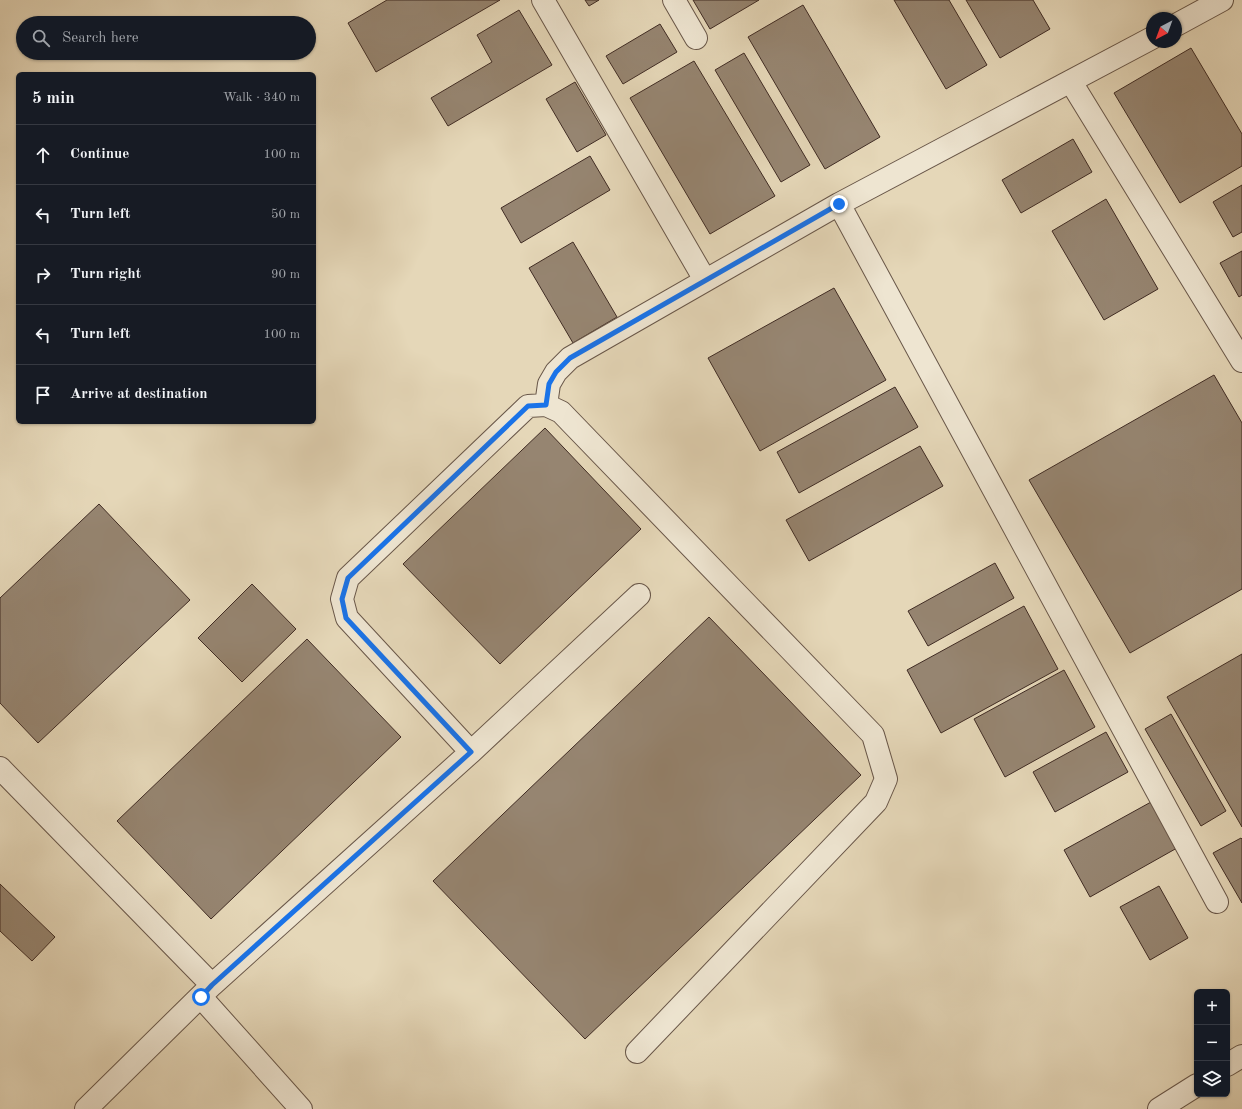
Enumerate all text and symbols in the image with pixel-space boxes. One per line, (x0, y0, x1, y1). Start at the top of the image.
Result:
north arrow (1146, 12, 1182, 48)
search box (16, 16, 316, 60)
icon: search (30, 27, 52, 49)
text: Search here (62, 31, 139, 46)
text: 5 min (32, 90, 75, 107)
text: Walk · 340 m (223, 91, 300, 104)
icon: ahead (32, 144, 54, 166)
text: Continue (70, 147, 129, 162)
text: 100 m (263, 148, 300, 161)
route end (830, 195, 848, 213)
icon: left (32, 204, 54, 226)
text: Turn left (70, 207, 130, 222)
text: 50 m (271, 208, 300, 221)
icon: right (32, 264, 54, 286)
text: Turn right (70, 267, 141, 282)
text: 90 m (271, 268, 300, 281)
icon: left (32, 324, 54, 346)
text: Turn left (70, 327, 130, 342)
text: 100 m (263, 328, 300, 341)
icon: arrive (32, 384, 54, 406)
text: Arrive at destination (70, 387, 208, 402)
route start (192, 988, 210, 1006)
map controls (1194, 989, 1230, 1097)
button: + (1194, 989, 1230, 1025)
button: − (1194, 1025, 1230, 1061)
button: layers (1194, 1061, 1230, 1097)

